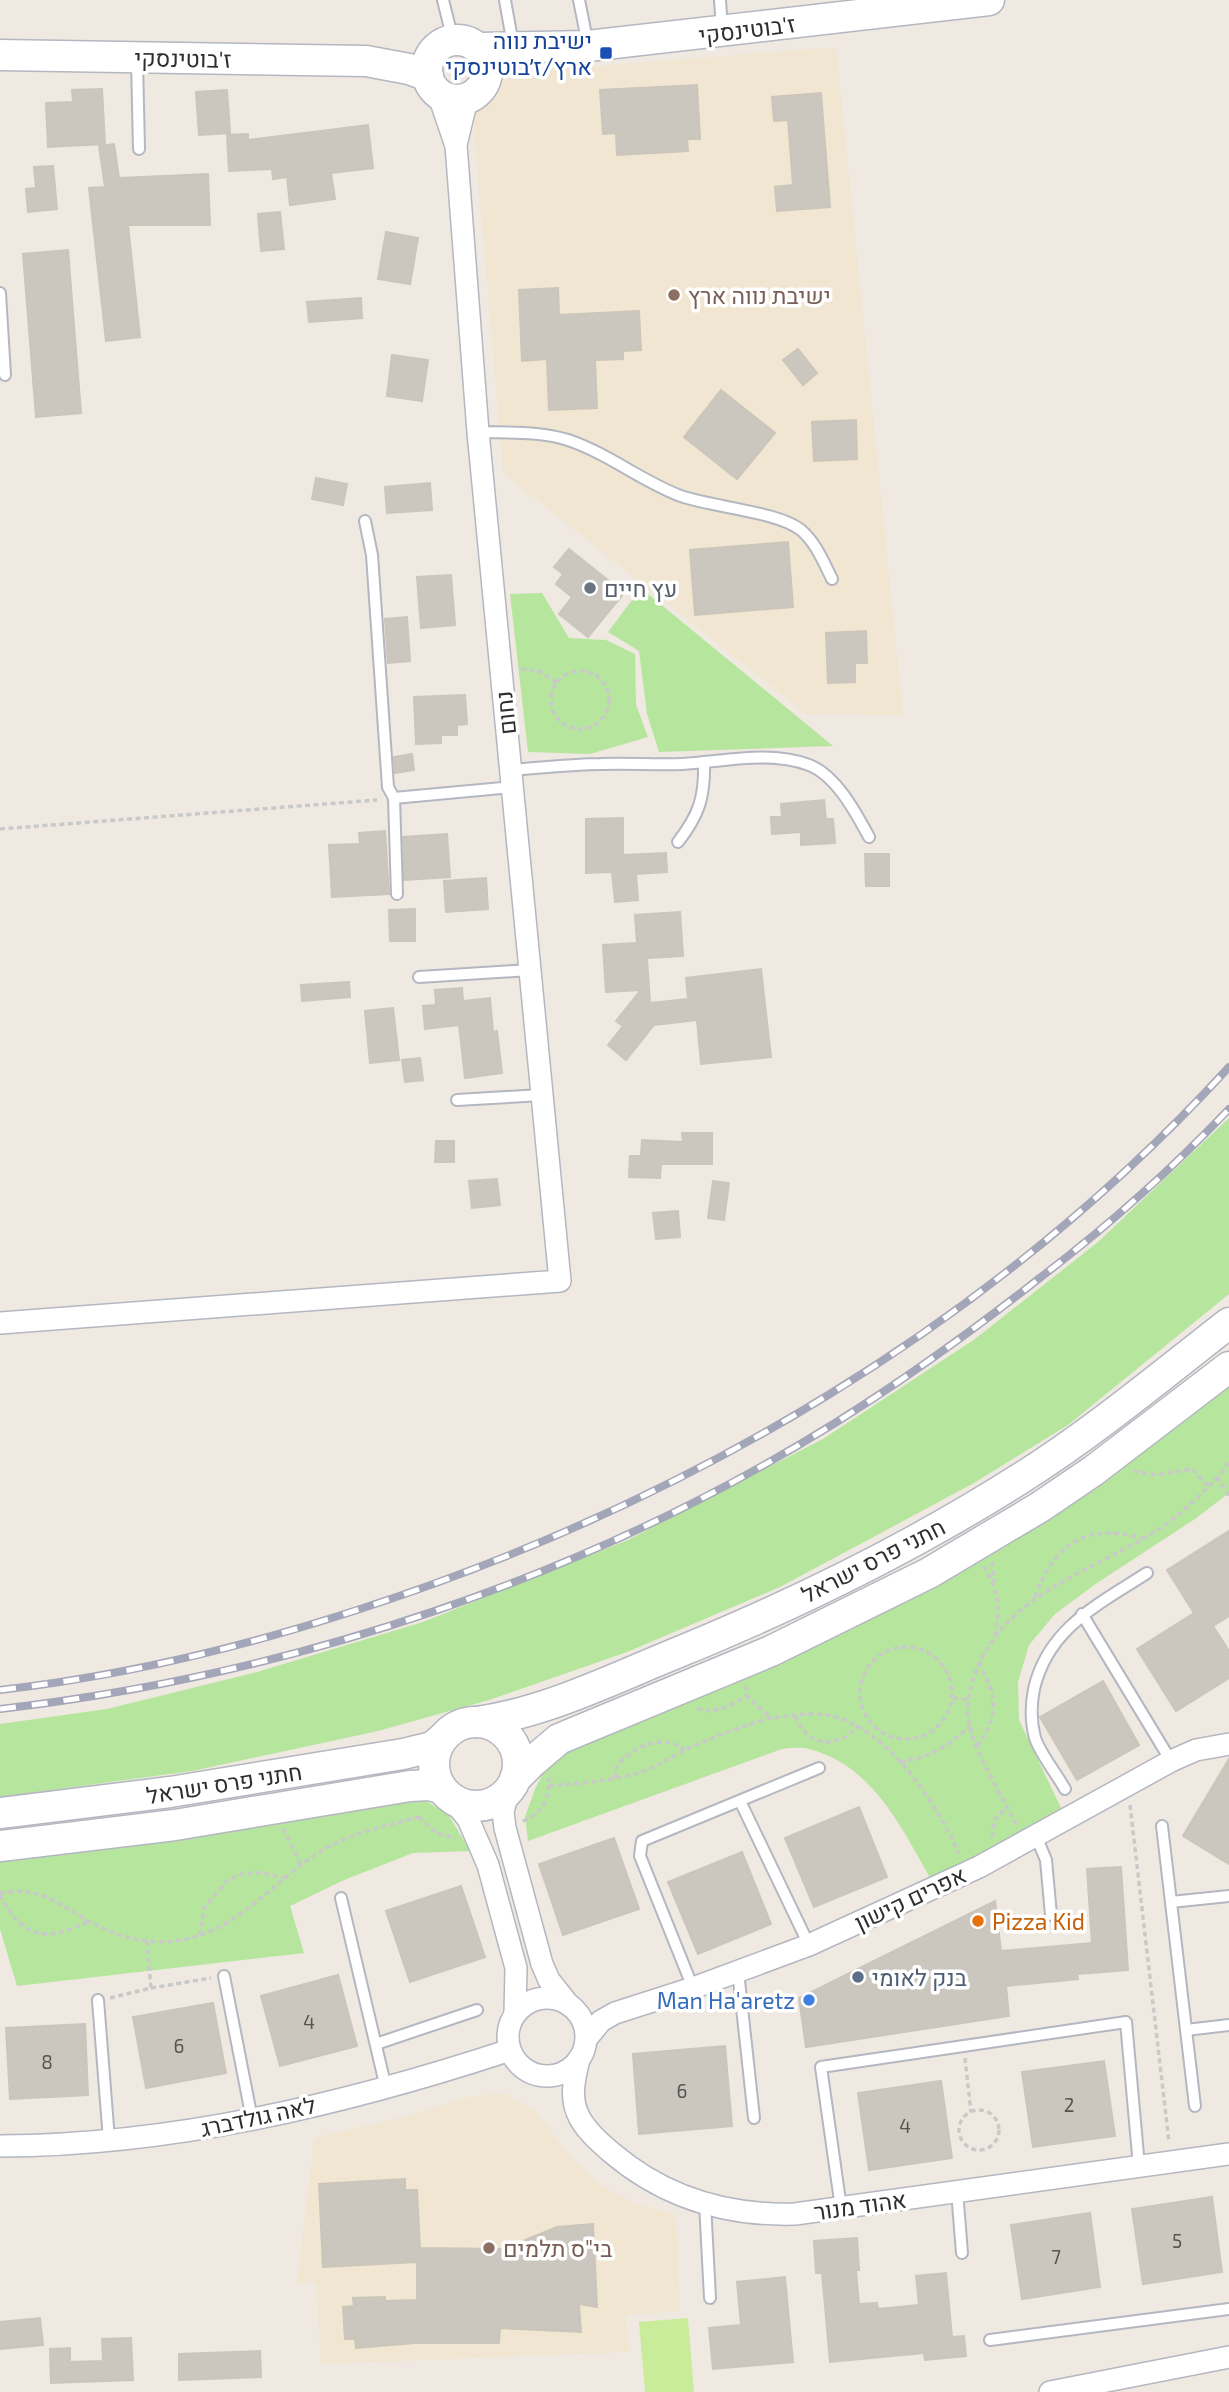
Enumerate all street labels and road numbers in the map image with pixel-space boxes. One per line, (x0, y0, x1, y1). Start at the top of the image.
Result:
street label: ז'בוטינסקי (697, 9, 797, 49)
street label: ז'בוטינסקי (134, 43, 232, 73)
street label: נחום (489, 690, 521, 736)
street label: חתני פרס ישראל (797, 1512, 949, 1608)
street label: חתני פרס ישראל (144, 1757, 304, 1809)
street label: אפרים קישון (850, 1860, 970, 1936)
street label: לאה גולדברג (198, 2090, 318, 2142)
street label: אהוד מנור (812, 2185, 908, 2225)

